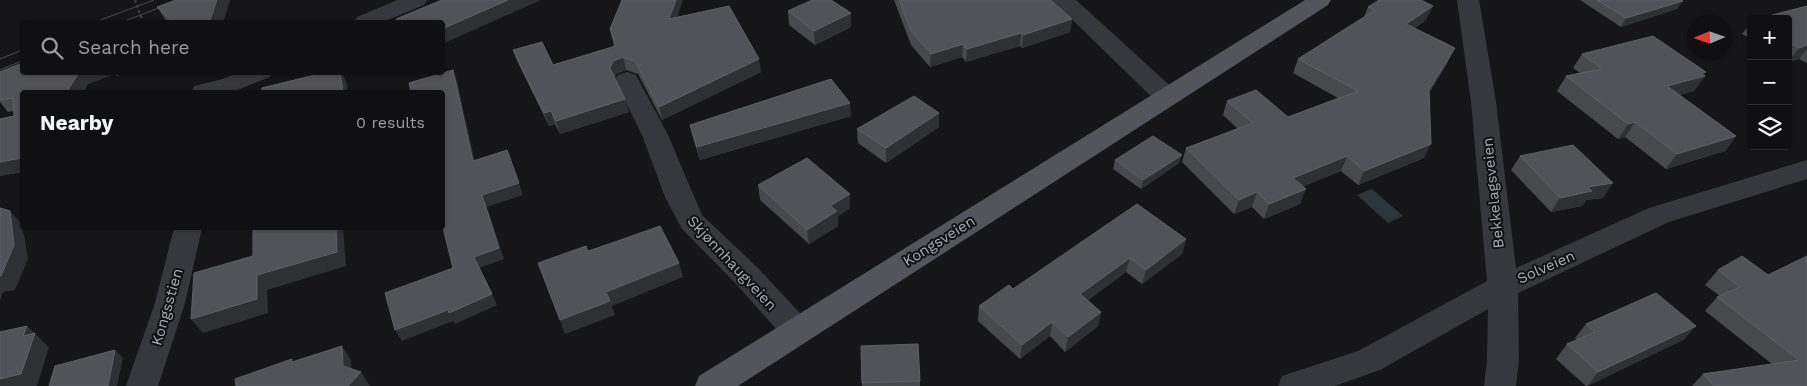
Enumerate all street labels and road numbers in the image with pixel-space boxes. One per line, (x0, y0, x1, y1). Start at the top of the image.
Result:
street label: Bekkelagsveien (1478, 137, 1508, 249)
street label: Skjønnhaugveien (683, 212, 781, 314)
street label: Kongsveien (900, 212, 978, 270)
street label: Solveien (1514, 246, 1578, 288)
street label: Kongsstien (147, 266, 187, 348)

